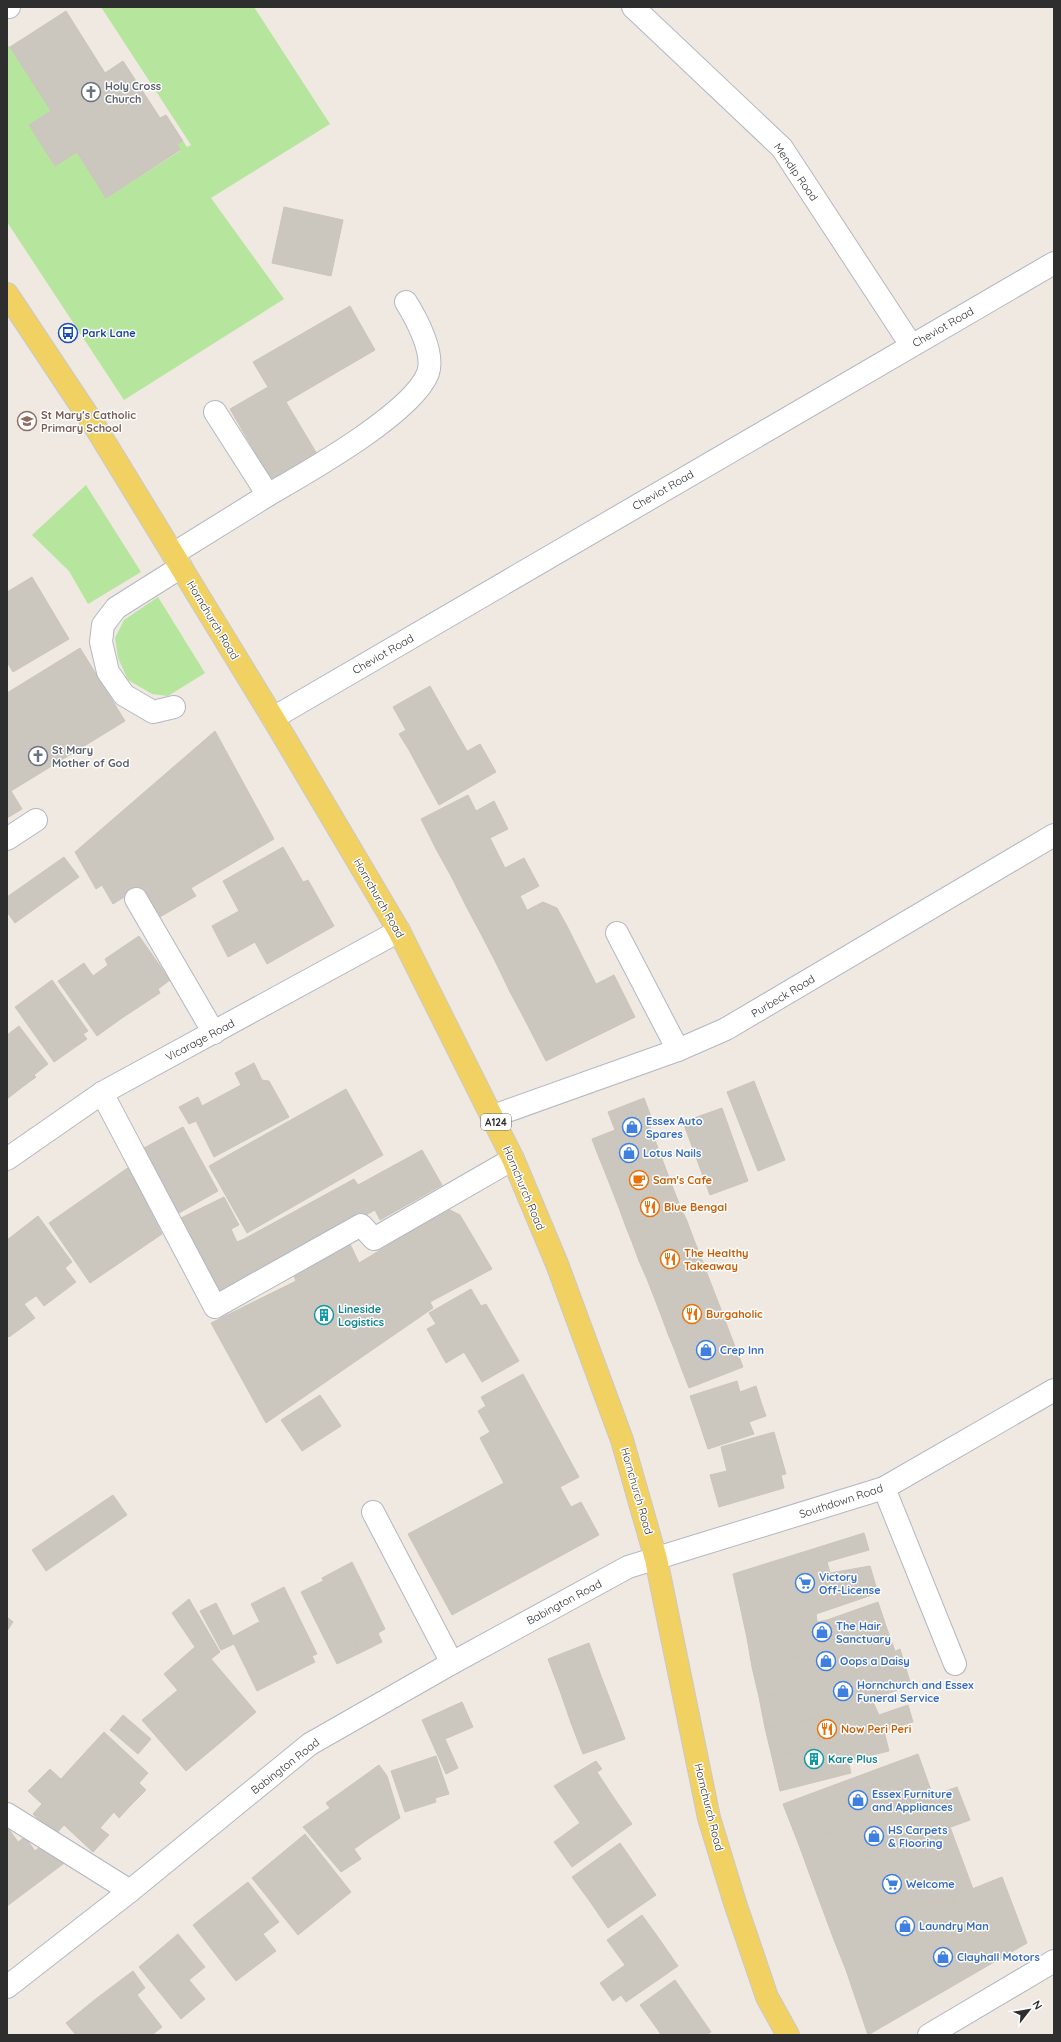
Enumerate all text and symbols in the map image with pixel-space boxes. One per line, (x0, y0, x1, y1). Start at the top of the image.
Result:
place label: Holy Cross Church (105, 79, 161, 106)
church icon: Holy Cross Church (80, 81, 102, 103)
street label: Mendip Road (771, 140, 821, 204)
street label: Cheviot Road (910, 304, 976, 350)
bus stop icon: Park Lane (57, 322, 79, 344)
place label: Park Lane (82, 326, 136, 340)
place label: St Mary's Catholic Primary School (41, 408, 136, 435)
school or university icon: St Mary's Catholic Primary School (16, 410, 38, 432)
street label: Cheviot Road (630, 467, 696, 513)
street label: Hornchurch Road (184, 578, 242, 662)
street label: Cheviot Road (350, 631, 416, 677)
place label: St Mary Mother of God (52, 743, 129, 770)
church icon: St Mary Mother of God (27, 745, 49, 767)
street label: Hornchurch Road (351, 856, 407, 940)
street label: Purbeck Road (749, 972, 817, 1020)
street label: Vicarage Road (163, 1016, 237, 1064)
road number: A124 (481, 1114, 511, 1130)
place label: Essex Auto Spares (646, 1114, 703, 1141)
shop icon: Essex Auto Spares (621, 1116, 643, 1138)
shop icon: Lotus Nails (618, 1142, 640, 1164)
street label: Hornchurch Road (500, 1144, 548, 1232)
place label: Lotus Nails (643, 1146, 701, 1160)
cafe icon: Sam's Cafe (628, 1169, 650, 1191)
place label: Sam's Cafe (653, 1173, 713, 1187)
restaurant icon: Blue Bengal (639, 1196, 661, 1218)
place label: Blue Bengal (664, 1200, 727, 1214)
place label: The Healthy Takeaway (684, 1246, 749, 1273)
restaurant icon: The Healthy Takeaway (659, 1248, 681, 1270)
place label: Lineside Logistics (338, 1302, 384, 1329)
restaurant icon: Burgaholic (681, 1303, 703, 1325)
building icon: Lineside Logistics (313, 1304, 335, 1326)
place label: Burgaholic (706, 1307, 763, 1321)
shop icon: Crep Inn (695, 1339, 717, 1361)
place label: Crep Inn (720, 1343, 764, 1357)
street label: Hornchurch Road (618, 1446, 656, 1536)
street label: Southdown Road (797, 1481, 885, 1521)
place label: Victory Off-License (819, 1570, 881, 1597)
supermarket icon: Victory Off-License (794, 1572, 816, 1594)
street label: Babington Road (524, 1576, 604, 1628)
place label: The Hair Sanctuary (836, 1619, 891, 1646)
shop icon: The Hair Sanctuary (811, 1621, 833, 1643)
shop icon: Oops a Daisy (815, 1650, 837, 1672)
place label: Oops a Daisy (840, 1654, 910, 1668)
place label: Hornchurch and Essex Funeral Service (857, 1678, 974, 1705)
shop icon: Hornchurch and Essex Funeral Service (832, 1680, 854, 1702)
restaurant icon: Now Peri Peri (816, 1718, 838, 1740)
place label: Now Peri Peri (841, 1722, 911, 1736)
street label: Babington Road (248, 1735, 322, 1797)
building icon: Kare Plus (803, 1748, 825, 1770)
place label: Kare Plus (828, 1752, 878, 1766)
street label: Hornchurch Road (691, 1762, 727, 1852)
place label: Essex Furniture and Appliances (872, 1787, 953, 1814)
shop icon: Essex Furniture and Appliances (847, 1789, 869, 1811)
place label: HS Carpets & Flooring (888, 1823, 948, 1850)
shop icon: HS Carpets & Flooring (863, 1825, 885, 1847)
supermarket icon: Welcome (881, 1873, 903, 1895)
place label: Welcome (906, 1877, 955, 1891)
shop icon: Laundry Man (894, 1915, 916, 1937)
place label: Laundry Man (919, 1919, 989, 1933)
shop icon: Clayhall Motors (932, 1946, 954, 1968)
place label: Clayhall Motors (957, 1950, 1040, 1964)
north arrow (1009, 1990, 1049, 2030)
text: N (1029, 1998, 1046, 2012)

